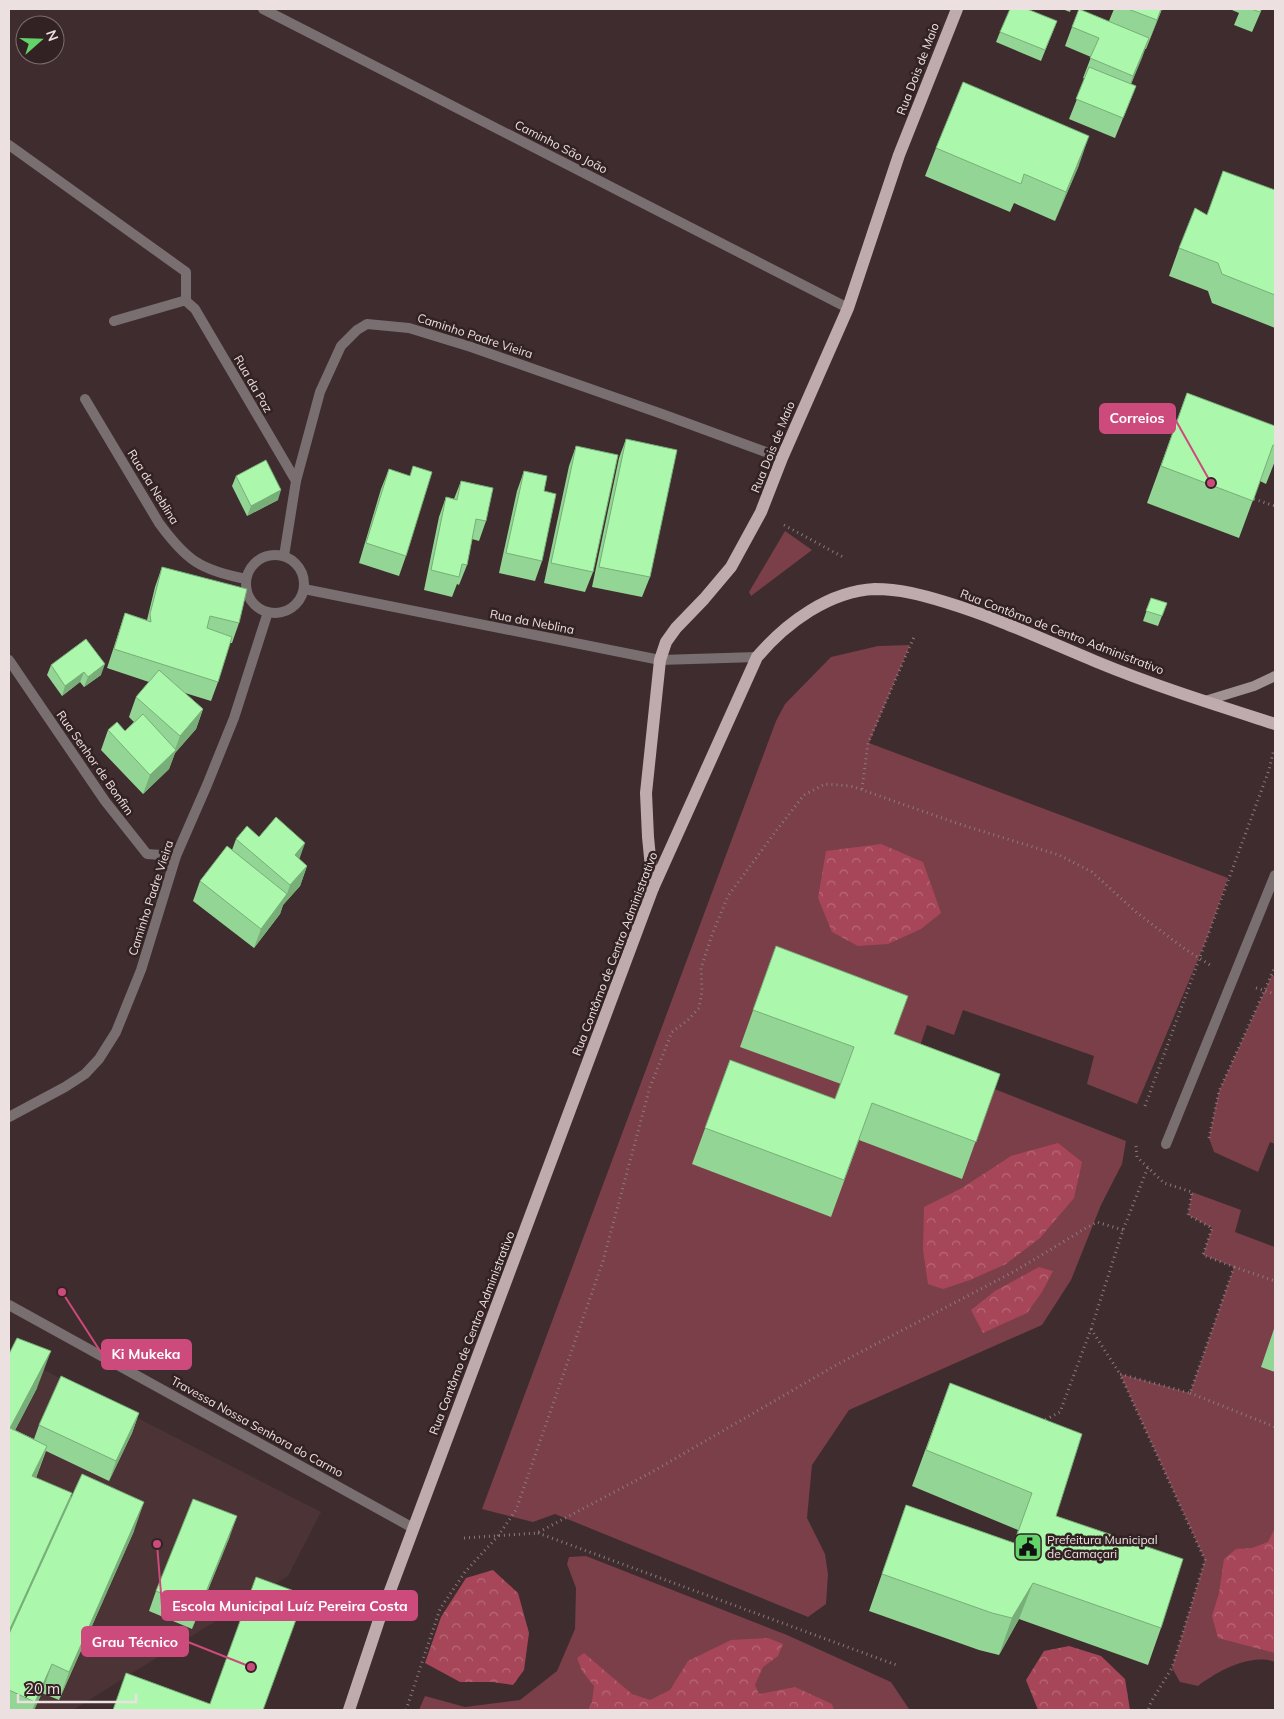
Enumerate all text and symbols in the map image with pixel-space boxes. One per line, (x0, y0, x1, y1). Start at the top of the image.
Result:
north arrow (15, 15, 65, 65)
street label: Rua Dois de Maio (893, 21, 942, 117)
text: N (42, 28, 62, 44)
street label: Caminho São João (512, 117, 610, 176)
street label: Caminho Padre Vieira (415, 310, 535, 361)
street label: Rua da Paz (231, 352, 276, 415)
street label: Rua Dois de Maio (747, 399, 798, 495)
callout: Correios (1100, 404, 1175, 433)
text: Correios (1110, 409, 1164, 427)
street label: Rua da Neblina (124, 446, 183, 527)
street label: Rua Contôrno de Centro Administrativo (958, 586, 1166, 678)
street label: Rua da Neblina (489, 606, 576, 637)
street label: Rua Senhor de Bonfim (54, 708, 137, 818)
street label: Caminho Padre Vieira (125, 838, 176, 958)
street label: Rua Contôrno de Centro Administrativo (569, 850, 661, 1058)
street label: Rua Contôrno de Centro Administrativo (426, 1229, 518, 1437)
callout: Ki Mukeka (102, 1340, 191, 1369)
text: Ki Mukeka (112, 1345, 180, 1363)
street label: Travessa Nossa Senhora do Carmo (169, 1373, 346, 1480)
public building icon: Prefeitura Municipal de Camaçari (1013, 1532, 1043, 1562)
place label: Prefeitura Municipal de Camaçari (1047, 1532, 1158, 1561)
callout: Escola Municipal Luíz Pereira Costa (162, 1591, 417, 1620)
text: Escola Municipal Luíz Pereira Costa (172, 1597, 408, 1615)
callout: Grau Técnico (82, 1627, 188, 1656)
text: Grau Técnico (92, 1633, 178, 1651)
scale bar (18, 1672, 135, 1704)
text: 20 m (25, 1679, 60, 1698)

